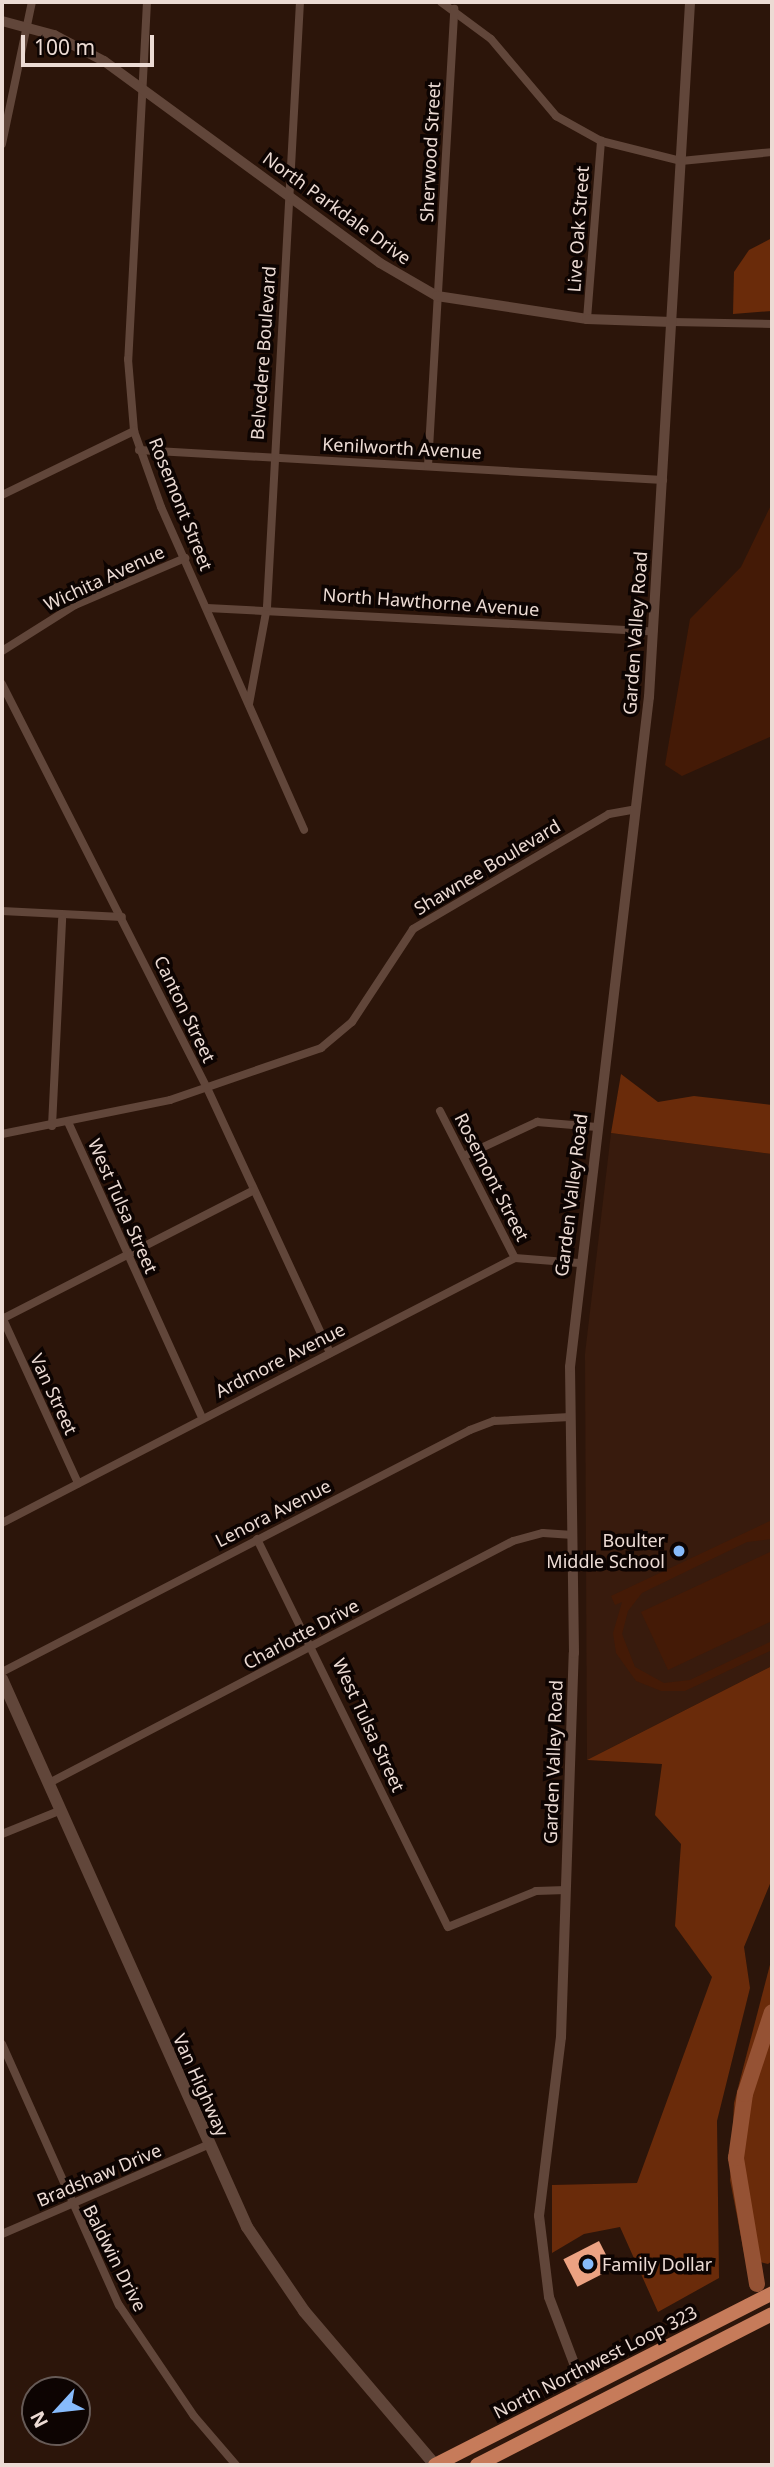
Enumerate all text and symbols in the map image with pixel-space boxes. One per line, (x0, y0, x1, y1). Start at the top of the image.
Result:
scale bar (24, 21, 158, 65)
text: 100 m (34, 33, 95, 61)
street label: Sherwood Street (416, 81, 444, 223)
street label: North Parkdale Drive (259, 147, 415, 269)
street label: Live Oak Street (563, 165, 593, 293)
street label: Belvedere Boulevard (246, 265, 280, 441)
street label: Kenilworth Avenue (322, 433, 482, 463)
street label: Rosemont Street (145, 435, 217, 573)
street label: Wichita Avenue (40, 541, 168, 615)
street label: Garden Valley Road (619, 550, 651, 716)
street label: North Hawthorne Avenue (322, 584, 540, 620)
street label: Shawnee Boulevard (410, 815, 564, 919)
street label: Canton Street (150, 952, 220, 1066)
street label: Rosemont Street (450, 1109, 534, 1245)
street label: Garden Valley Road (550, 1112, 592, 1278)
street label: West Tulsa Street (84, 1135, 162, 1277)
street label: Ardmore Avenue (212, 1318, 348, 1402)
street label: Van Street (26, 1350, 82, 1438)
street label: Lenora Avenue (212, 1475, 334, 1551)
place label: Boulter Middle School (546, 1530, 665, 1572)
marker: Boulter Middle School (671, 1543, 687, 1559)
street label: Charlotte Drive (239, 1594, 363, 1674)
street label: West Tulsa Street (329, 1655, 409, 1795)
street label: Garden Valley Road (539, 1680, 567, 1844)
street label: Van Highway (169, 2030, 233, 2140)
street label: Bradshaw Drive (34, 2139, 164, 2211)
street label: Baldwin Drive (79, 2201, 151, 2315)
place label: Family Dollar (602, 2253, 712, 2275)
marker: Family Dollar (580, 2256, 596, 2272)
street label: North Northwest Loop 323 (489, 2301, 701, 2423)
north arrow (21, 2376, 91, 2446)
text: N (24, 2407, 54, 2432)

